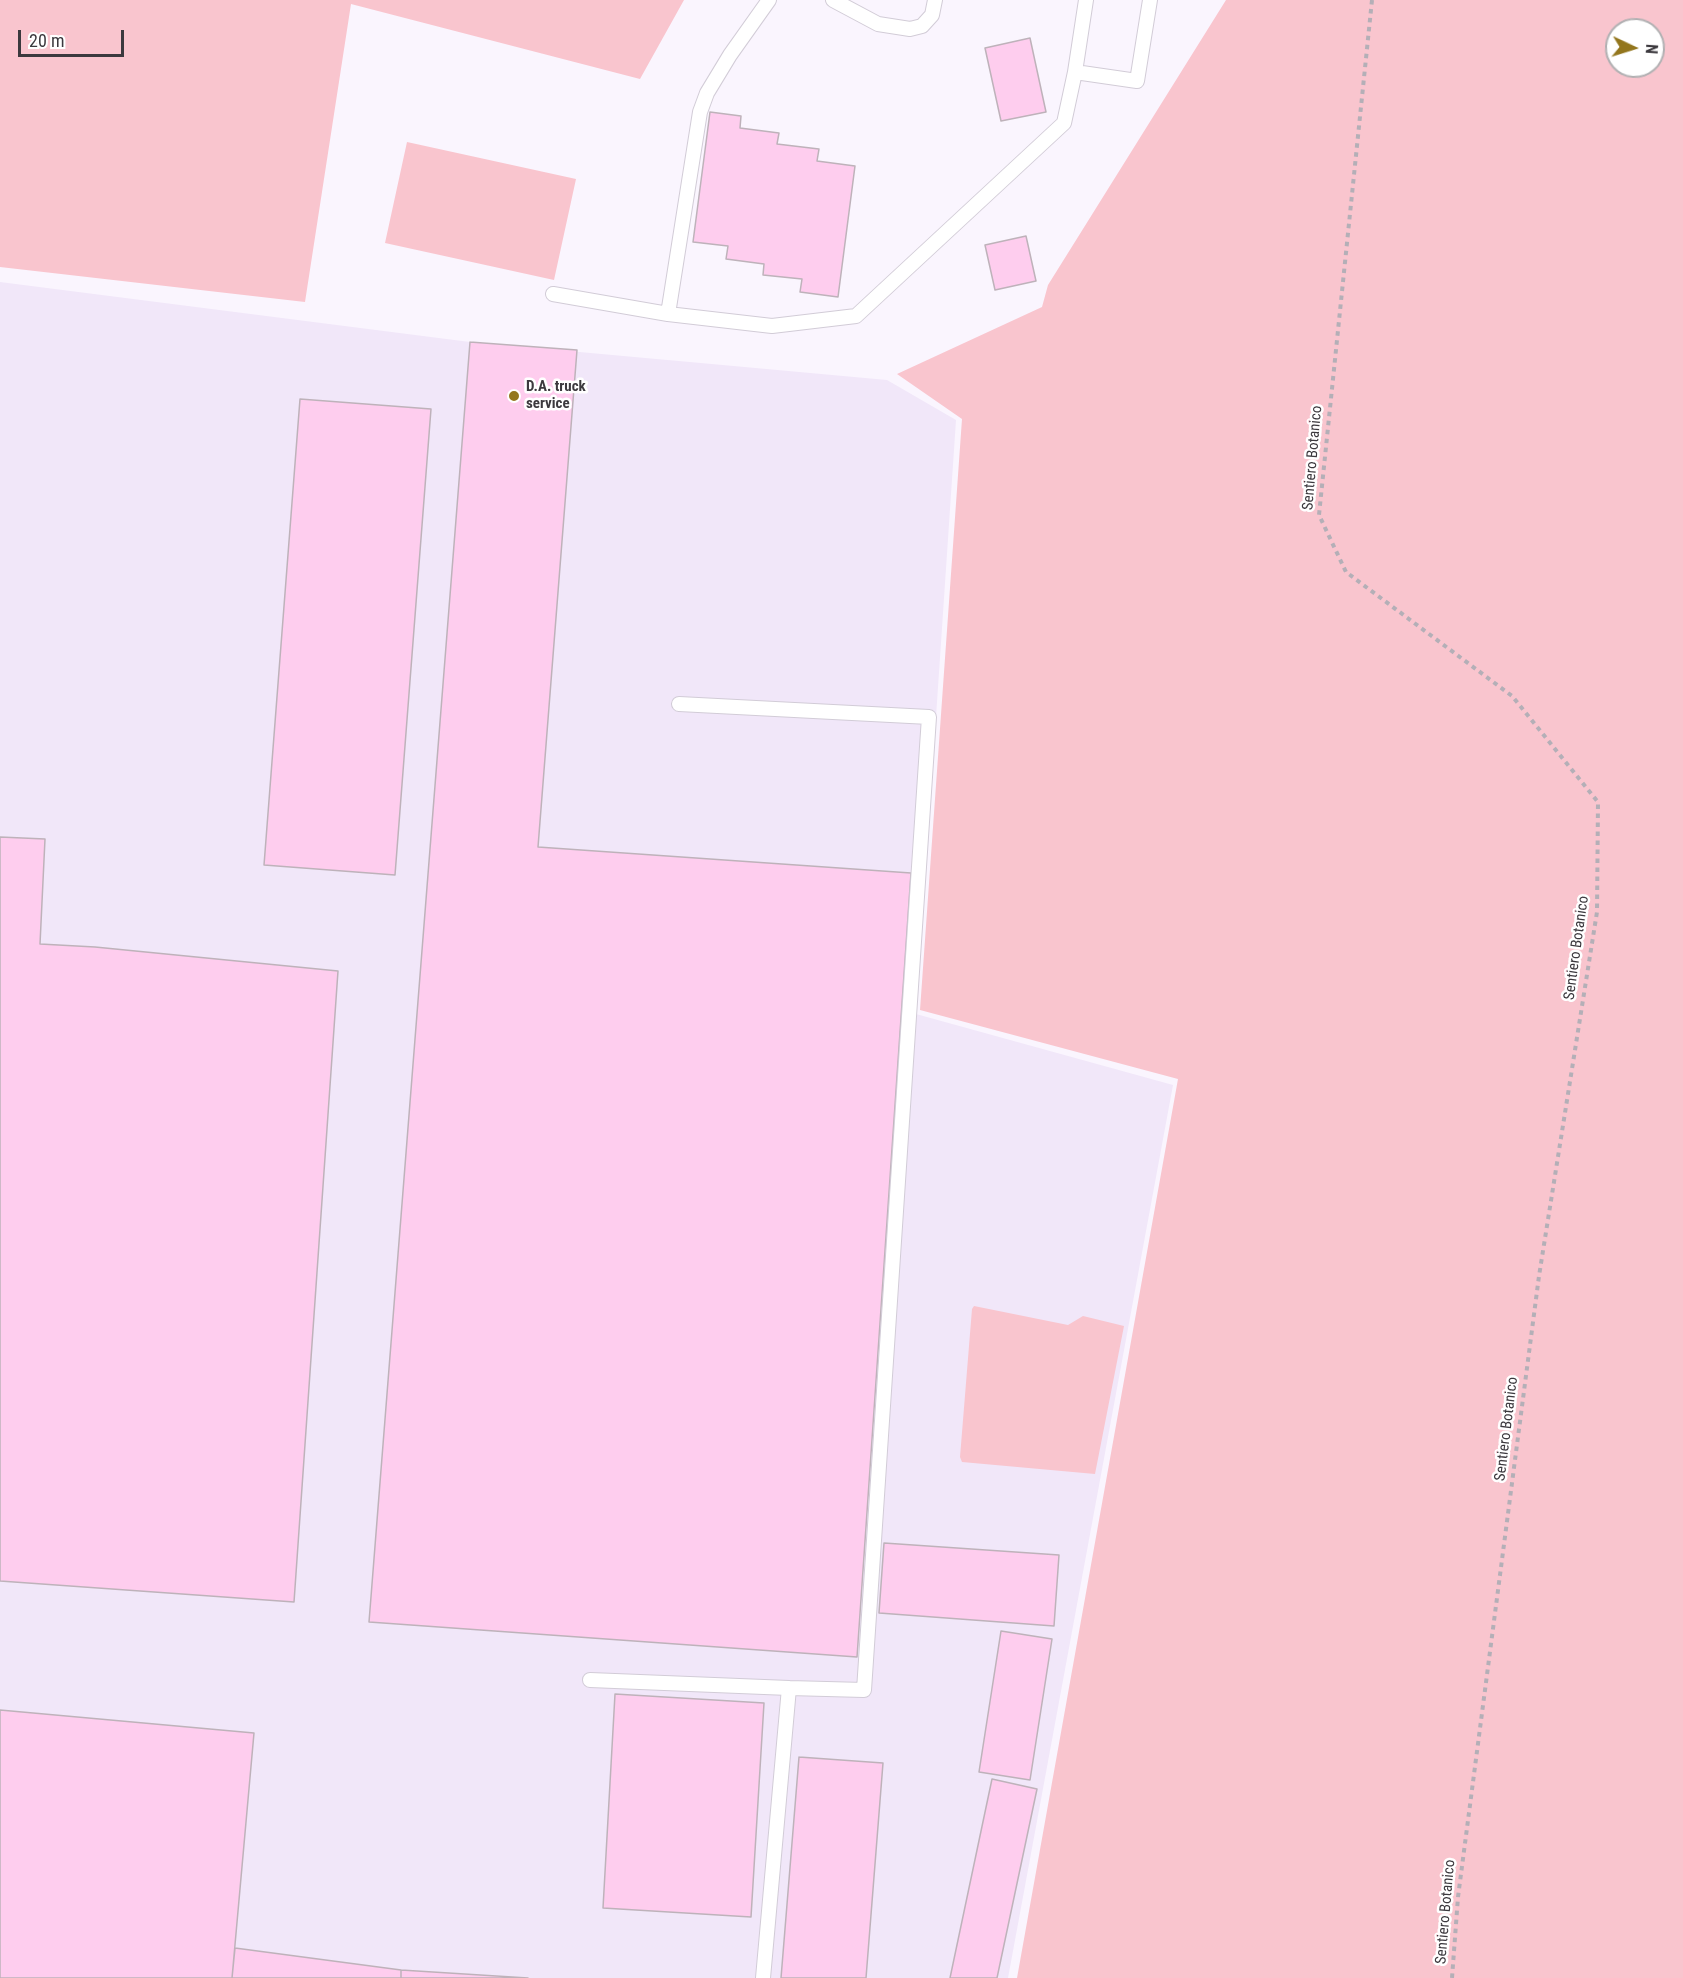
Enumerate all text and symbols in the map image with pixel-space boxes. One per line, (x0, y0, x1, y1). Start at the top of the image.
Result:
scale bar (21, 18, 128, 56)
north arrow (1605, 18, 1665, 78)
text: 20 m (29, 30, 64, 51)
text: N (1642, 44, 1661, 55)
place label: D.A. truck service (526, 378, 586, 413)
marker: D.A. truck service (507, 389, 521, 403)
street label: Sentiero Botanico (1299, 405, 1327, 511)
street label: Sentiero Botanico (1561, 895, 1593, 1001)
street label: Sentiero Botanico (1492, 1376, 1522, 1482)
street label: Sentiero Botanico (1432, 1859, 1460, 1965)

